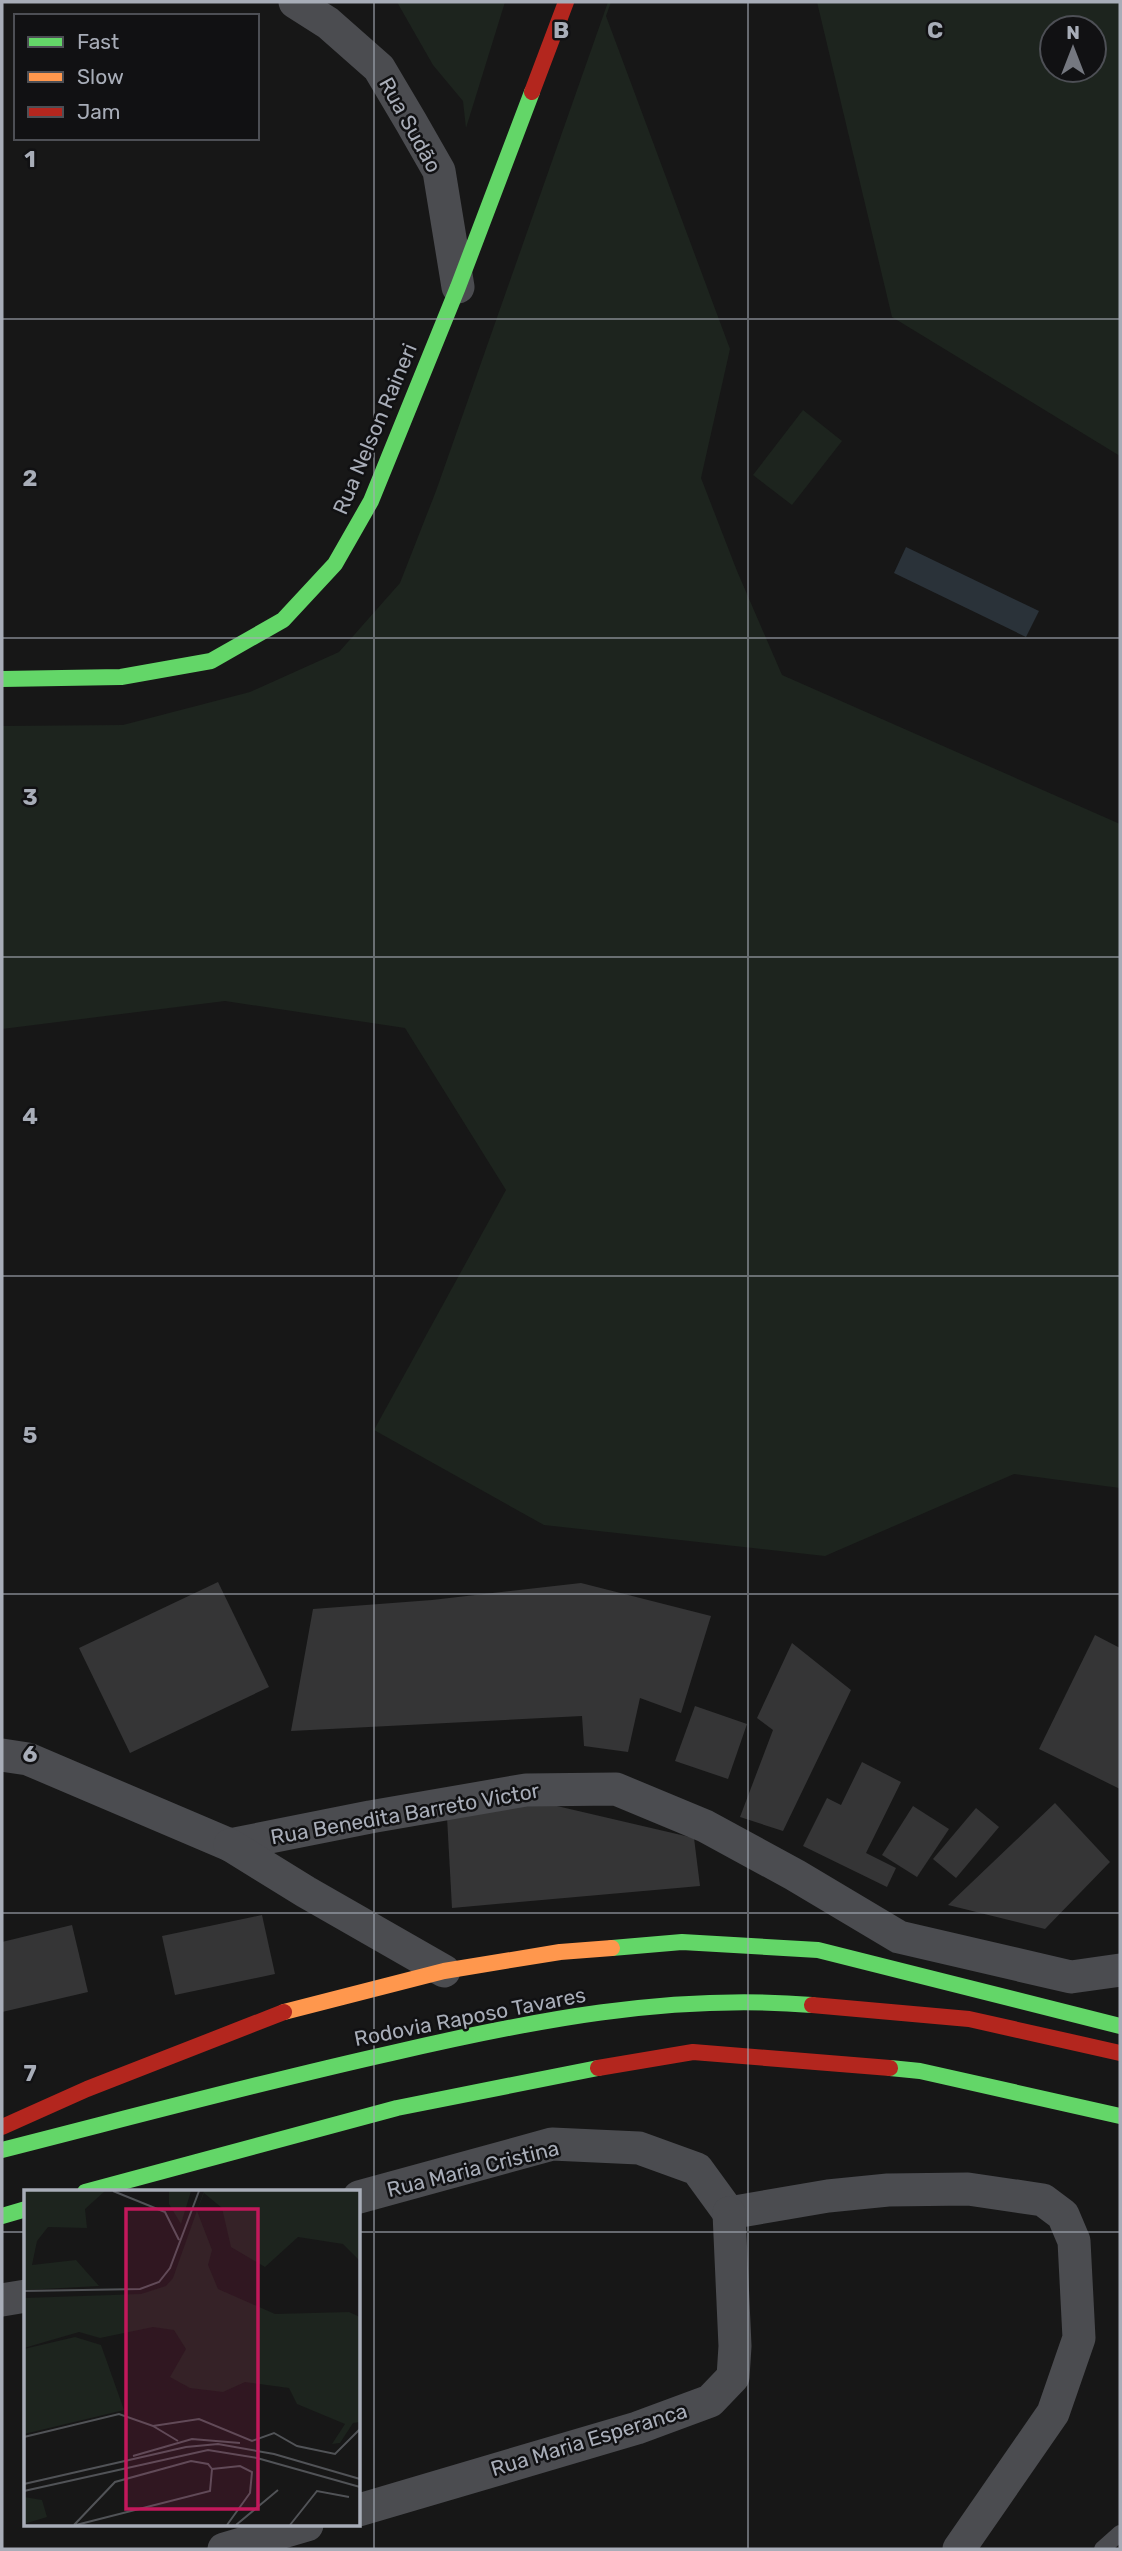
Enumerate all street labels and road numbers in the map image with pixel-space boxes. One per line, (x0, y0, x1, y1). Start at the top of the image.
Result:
street label: Rua Sudão (374, 73, 447, 177)
street label: Rua Nelson Raineri (327, 340, 422, 518)
street label: Rua Benedita Barreto Victor (269, 1778, 541, 1849)
street label: Rodovia Raposo Tavares (352, 1982, 588, 2051)
street label: Rua Maria Cristina (384, 2135, 562, 2202)
street label: Rua Maria Esperanca (488, 2398, 690, 2481)

